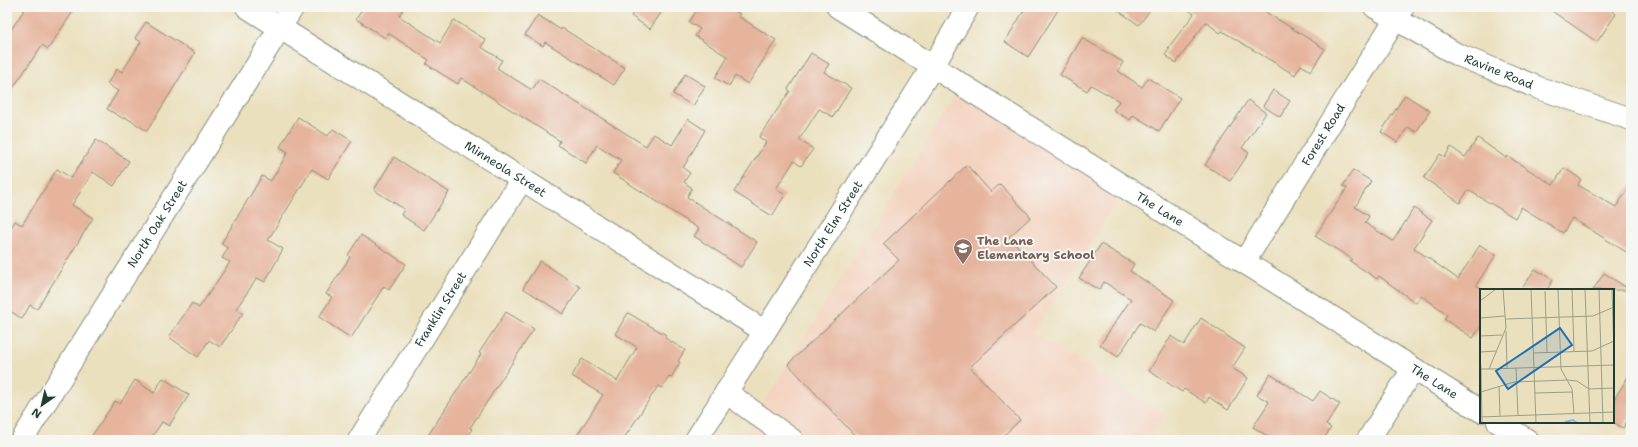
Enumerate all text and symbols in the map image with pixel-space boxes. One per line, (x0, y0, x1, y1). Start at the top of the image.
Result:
street label: Ravine Road (1462, 50, 1536, 93)
street label: Forest Road (1298, 100, 1349, 169)
street label: Minneola Street (461, 137, 549, 201)
street label: North Oak Street (124, 177, 191, 271)
street label: North Elm Street (800, 178, 866, 270)
street label: The Lane (1133, 188, 1187, 230)
place label: The Lane Elementary School (977, 233, 1094, 263)
school or university icon: The Lane Elementary School (952, 237, 974, 265)
street label: Franklin Street (411, 269, 470, 350)
inset map (1480, 289, 1614, 423)
street label: The Lane (1407, 361, 1461, 403)
north arrow (22, 385, 62, 425)
text: N (29, 404, 44, 422)

